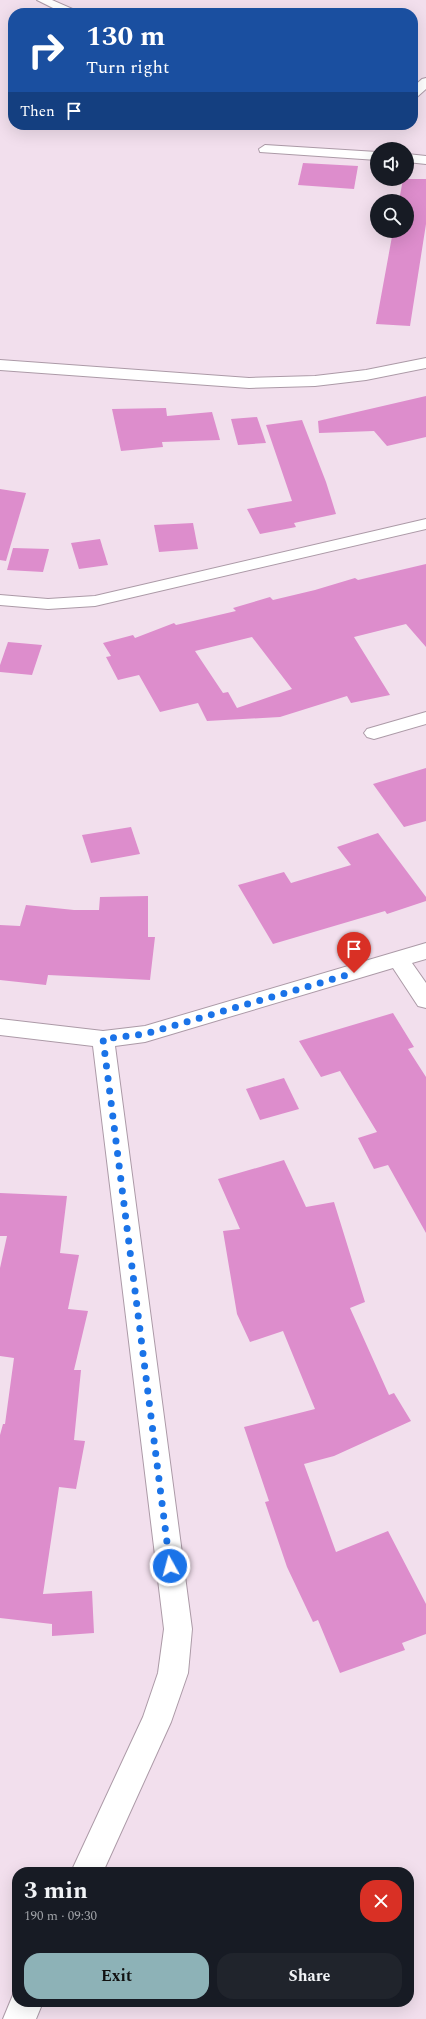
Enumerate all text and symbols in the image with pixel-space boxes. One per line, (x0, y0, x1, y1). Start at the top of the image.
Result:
text: 130 m (86, 15, 165, 58)
icon: right (20, 24, 72, 76)
text: Turn right (86, 54, 169, 81)
text: Then (20, 100, 55, 123)
icon: arrive (63, 100, 85, 122)
map controls (370, 142, 414, 238)
button: sound (370, 142, 414, 186)
button: search (370, 194, 414, 238)
pin (337, 932, 371, 973)
icon: arrive (343, 938, 365, 960)
position arrow (149, 1545, 191, 1587)
text: 3 min (24, 1873, 88, 1909)
button: close (360, 1880, 402, 1922)
text: 190 m · 09:30 (24, 1906, 97, 1926)
button: Exit (24, 1953, 209, 1999)
button: Share (217, 1953, 402, 1999)

